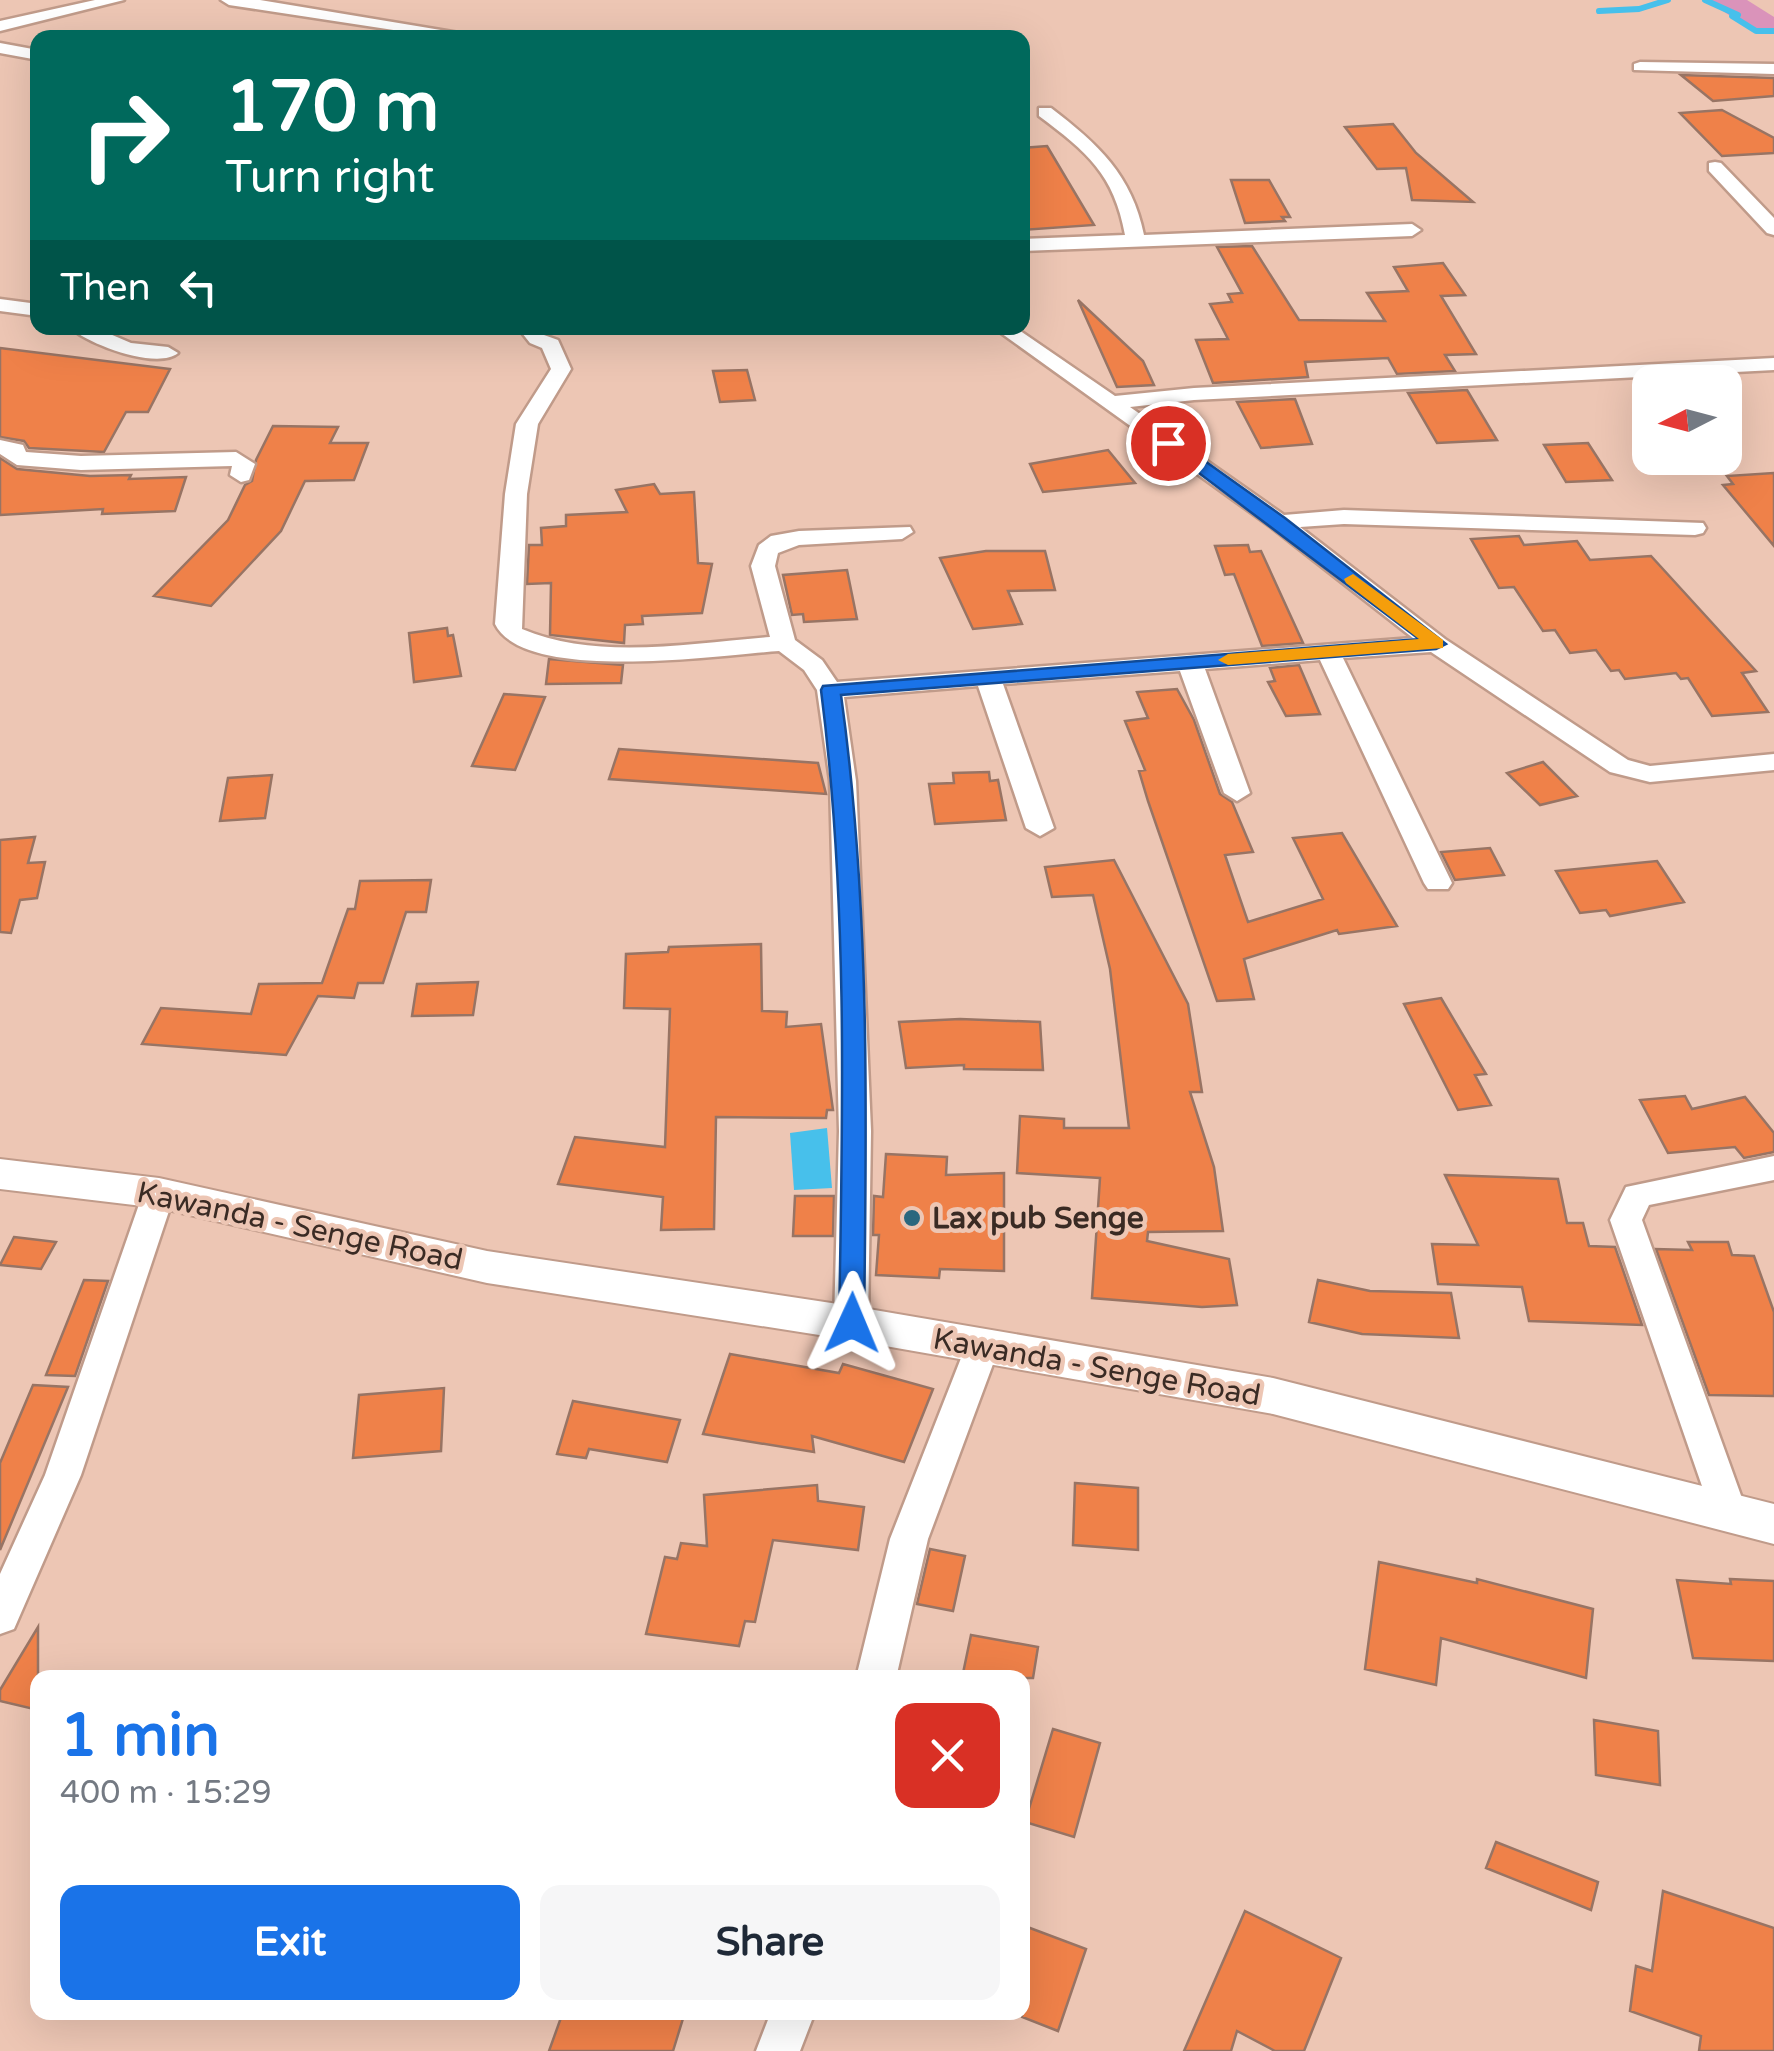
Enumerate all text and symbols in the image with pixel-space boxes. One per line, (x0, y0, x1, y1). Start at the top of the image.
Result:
text: 170 m (225, 66, 439, 150)
icon: right (60, 70, 190, 200)
text: Turn right (225, 151, 434, 205)
icon: left (171, 260, 226, 315)
text: Then (60, 265, 151, 311)
north arrow (1632, 365, 1742, 475)
map controls (1632, 365, 1742, 475)
pin (1126, 401, 1211, 486)
icon: arrive (1141, 416, 1196, 471)
street label: Kawanda - Senge Road (134, 1174, 466, 1279)
place label: Lax pub Senge (932, 1200, 1144, 1237)
marker: Lax pub Senge (901, 1207, 923, 1229)
position arrow (800, 1271, 904, 1375)
street label: Kawanda - Senge Road (930, 1320, 1264, 1415)
text: 1 min (60, 1700, 220, 1772)
button: close (895, 1703, 1000, 1808)
text: 400 m · 15:29 (60, 1774, 272, 1812)
button: Exit (60, 1885, 520, 2000)
button: Share (540, 1885, 1000, 2000)

